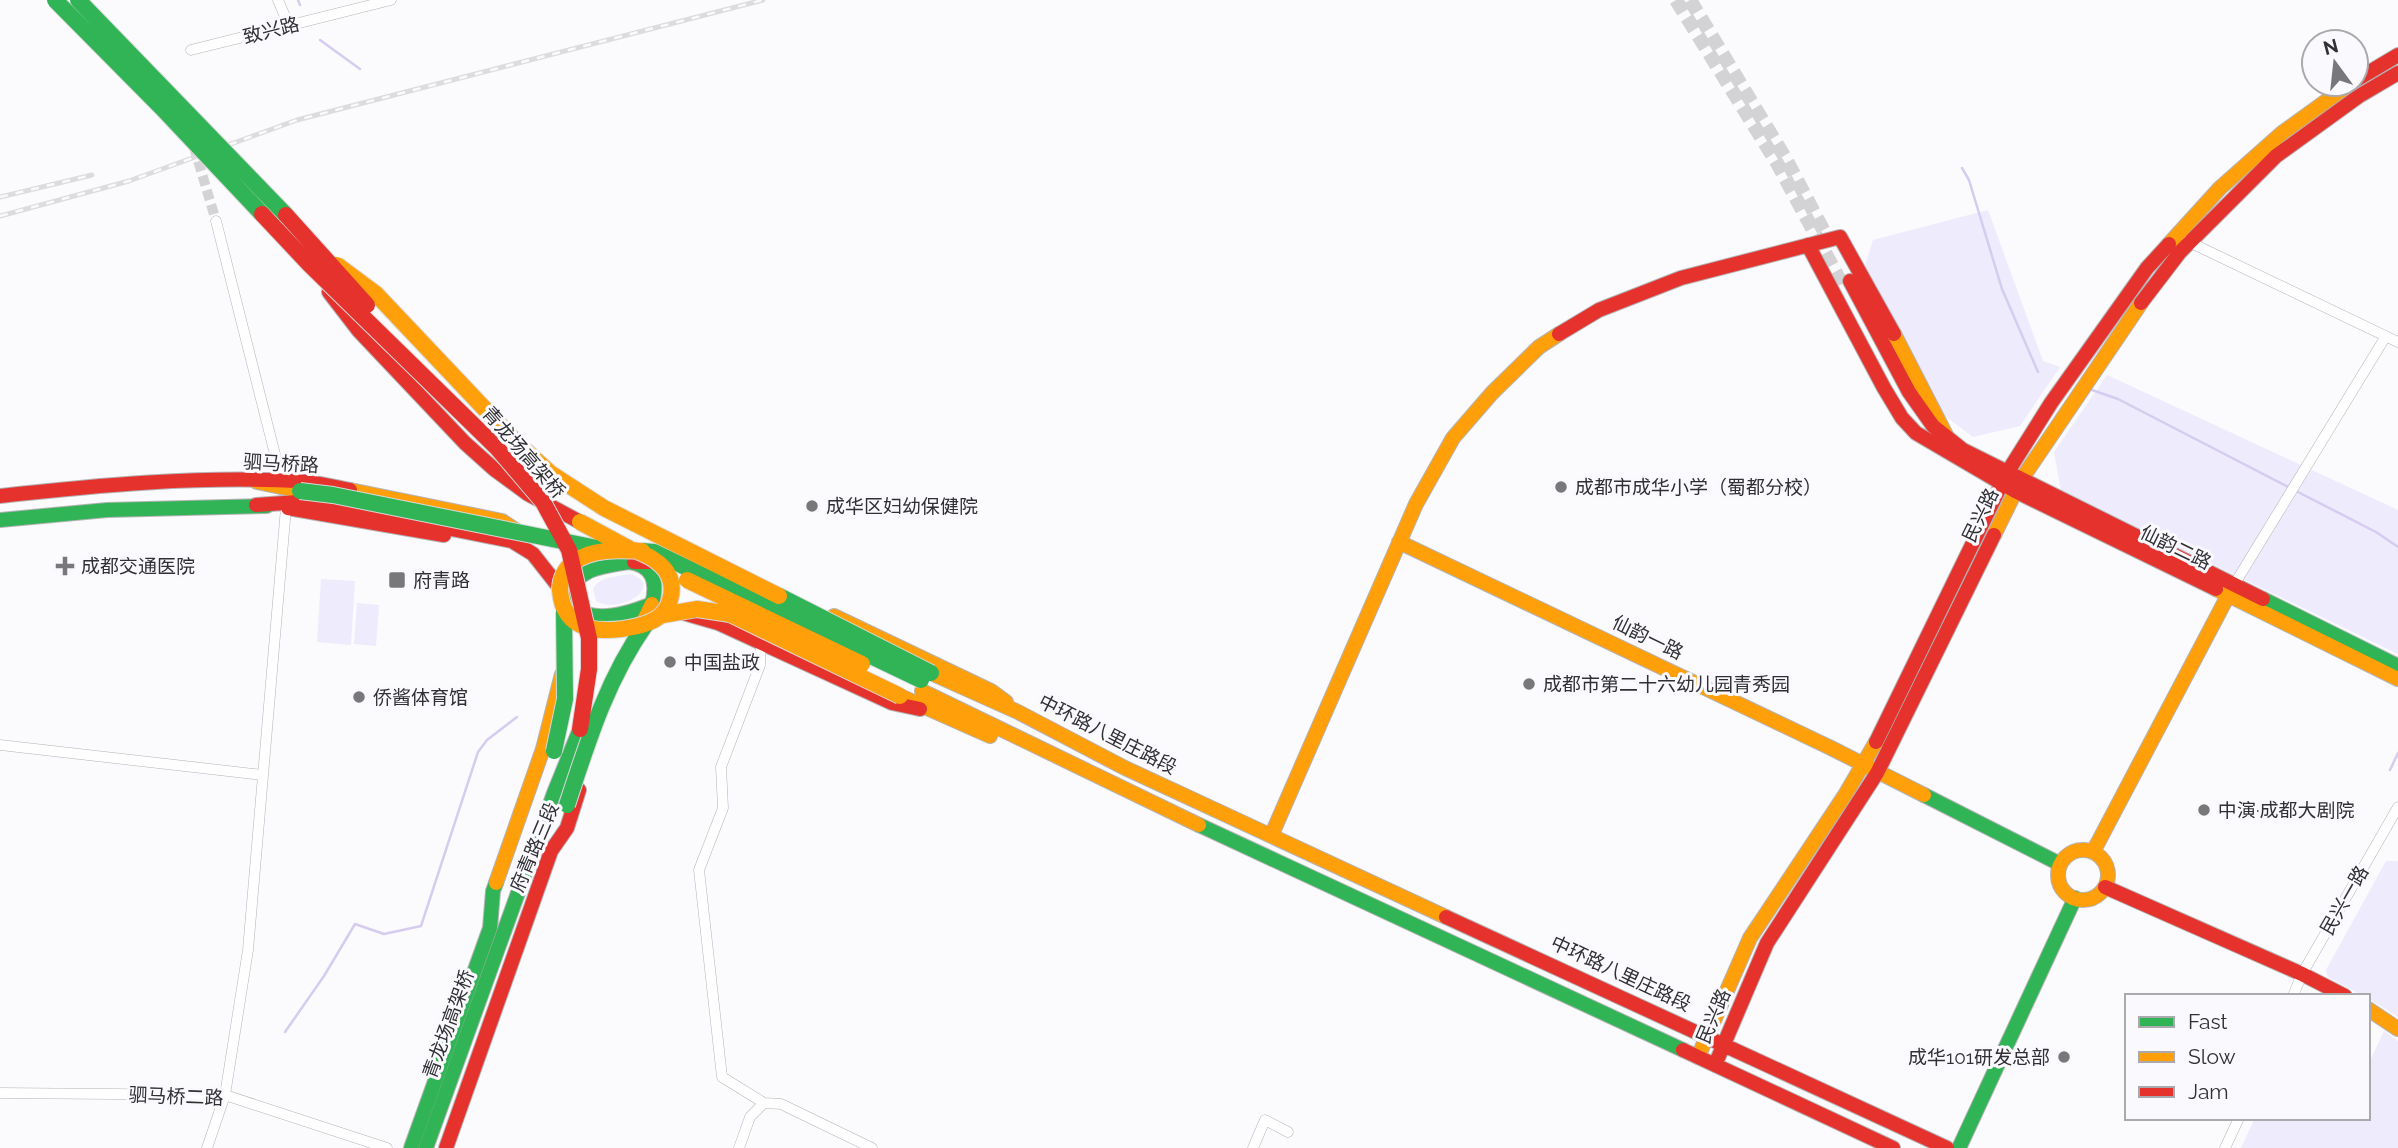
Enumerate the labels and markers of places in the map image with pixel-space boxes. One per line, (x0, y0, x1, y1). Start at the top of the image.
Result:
place label: 成都市成华小学（蜀都分校） (1575, 476, 1822, 498)
marker: 成都市成华小学（蜀都分校） (1553, 479, 1569, 495)
place label: 成华区妇幼保健院 (826, 495, 978, 517)
marker: 成华区妇幼保健院 (804, 498, 820, 514)
place label: 成都交通医院 (81, 555, 195, 577)
marker: 成都交通医院 (55, 556, 75, 576)
place label: 府青路 (413, 569, 470, 591)
marker: 府青路 (387, 570, 407, 590)
place label: 中国盐政 (684, 651, 760, 673)
marker: 中国盐政 (662, 654, 678, 670)
place label: 成都市第二十六幼儿园青秀园 (1543, 673, 1790, 695)
marker: 成都市第二十六幼儿园青秀园 (1521, 676, 1537, 692)
place label: 侨酱体育馆 (373, 686, 468, 708)
marker: 侨酱体育馆 (351, 689, 367, 705)
place label: 中演·成都大剧院 (2218, 799, 2355, 821)
marker: 中演·成都大剧院 (2196, 802, 2212, 818)
place label: 成华101研发总部 (1908, 1046, 2050, 1068)
marker: 成华101研发总部 (2056, 1049, 2072, 1065)

